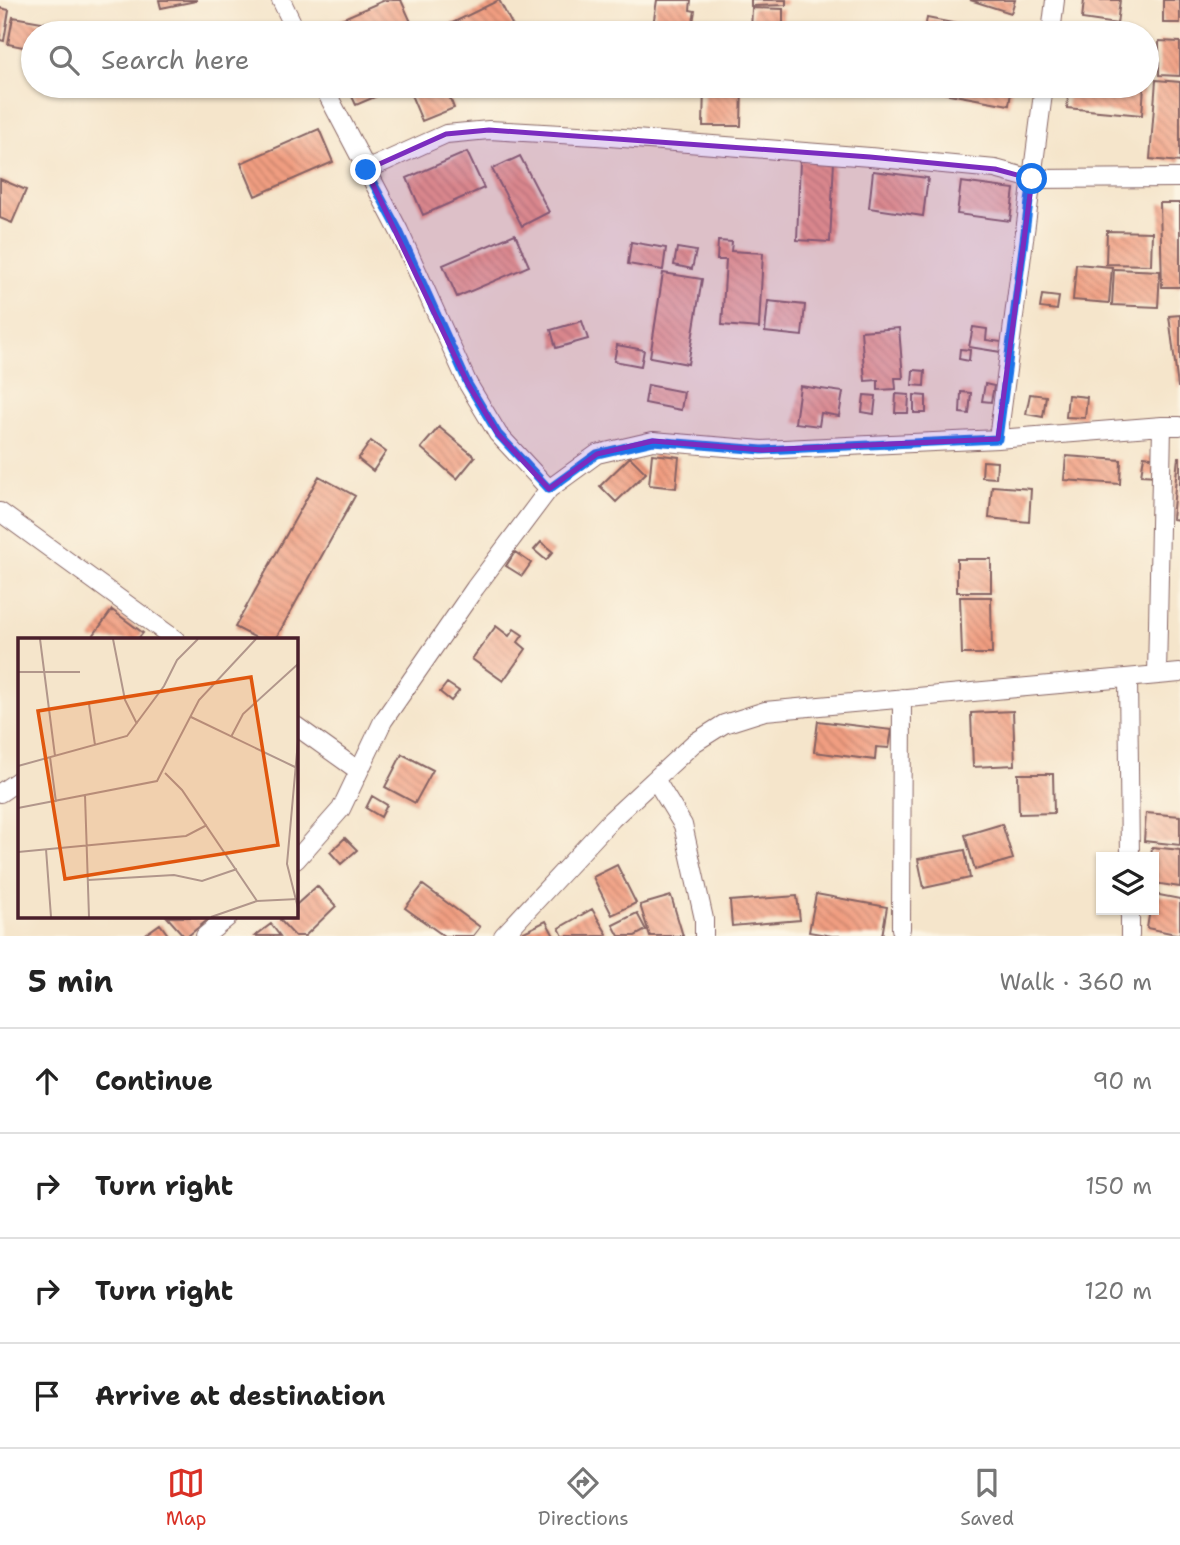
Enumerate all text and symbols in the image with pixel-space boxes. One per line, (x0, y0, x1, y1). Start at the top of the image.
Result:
search box (21, 21, 1159, 98)
icon: search (45, 41, 83, 79)
text: Search here (101, 42, 250, 77)
route end (350, 154, 381, 185)
route start (1016, 163, 1047, 194)
inset map (18, 638, 298, 918)
map controls (1096, 852, 1159, 915)
button: layers (1096, 852, 1159, 915)
text: 5 min (28, 961, 113, 1002)
text: Walk · 360 m (999, 967, 1152, 997)
icon: ahead (28, 1062, 66, 1100)
text: Continue (95, 1063, 213, 1098)
text: 90 m (1092, 1066, 1152, 1096)
icon: right (28, 1167, 66, 1205)
text: Turn right (95, 1168, 233, 1203)
text: 150 m (1085, 1171, 1152, 1201)
icon: right (28, 1272, 66, 1310)
text: Turn right (95, 1273, 233, 1308)
text: 120 m (1084, 1276, 1152, 1306)
icon: arrive (28, 1377, 66, 1415)
text: Arrive at destination (95, 1378, 385, 1413)
tab: Map (166, 1464, 206, 1531)
tab: Directions (538, 1464, 629, 1531)
tab: Saved (960, 1464, 1014, 1531)

